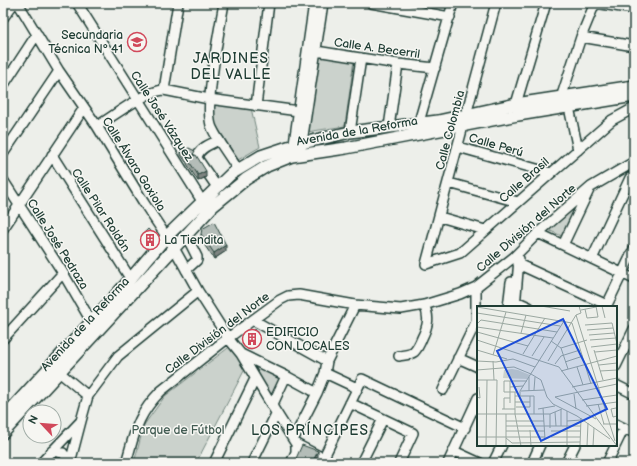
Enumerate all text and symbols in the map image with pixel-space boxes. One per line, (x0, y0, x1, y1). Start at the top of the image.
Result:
place label: Secundaria Técnica Nº 41 (48, 28, 123, 57)
school or university icon: Secundaria Técnica Nº 41 (126, 31, 148, 53)
street label: Calle A. Becerril (333, 35, 421, 62)
district label: JARDINES DEL VALLE (190, 50, 272, 83)
street label: Calle José Vázquez (127, 68, 196, 164)
street label: Calle Colombia (433, 88, 468, 172)
street label: Calle Álvaro Gaxiola (99, 113, 170, 214)
street label: Avenida de la Reforma (295, 113, 419, 150)
street label: Calle Perú (467, 131, 525, 160)
street label: Calle Brasil (496, 155, 552, 206)
street label: Calle Pilar Roldán (68, 166, 133, 255)
street label: Calle División del Norte (474, 181, 579, 276)
street label: Calle José Pedraza (24, 196, 92, 292)
building icon: La Tiendita (139, 229, 161, 251)
place label: La Tiendita (164, 233, 224, 248)
street label: Avenida de la Reforma (38, 274, 133, 374)
street label: Calle División del Norte (162, 289, 272, 378)
inset map (477, 306, 617, 446)
place label: EDIFICIO CON LOCALES (266, 325, 349, 354)
building icon: EDIFICIO CON LOCALES (241, 328, 263, 350)
north arrow (22, 404, 62, 444)
text: N (26, 413, 41, 426)
district label: LOS PRÍNCIPES (251, 421, 369, 439)
park label: Parque de Fútbol (132, 423, 224, 438)

